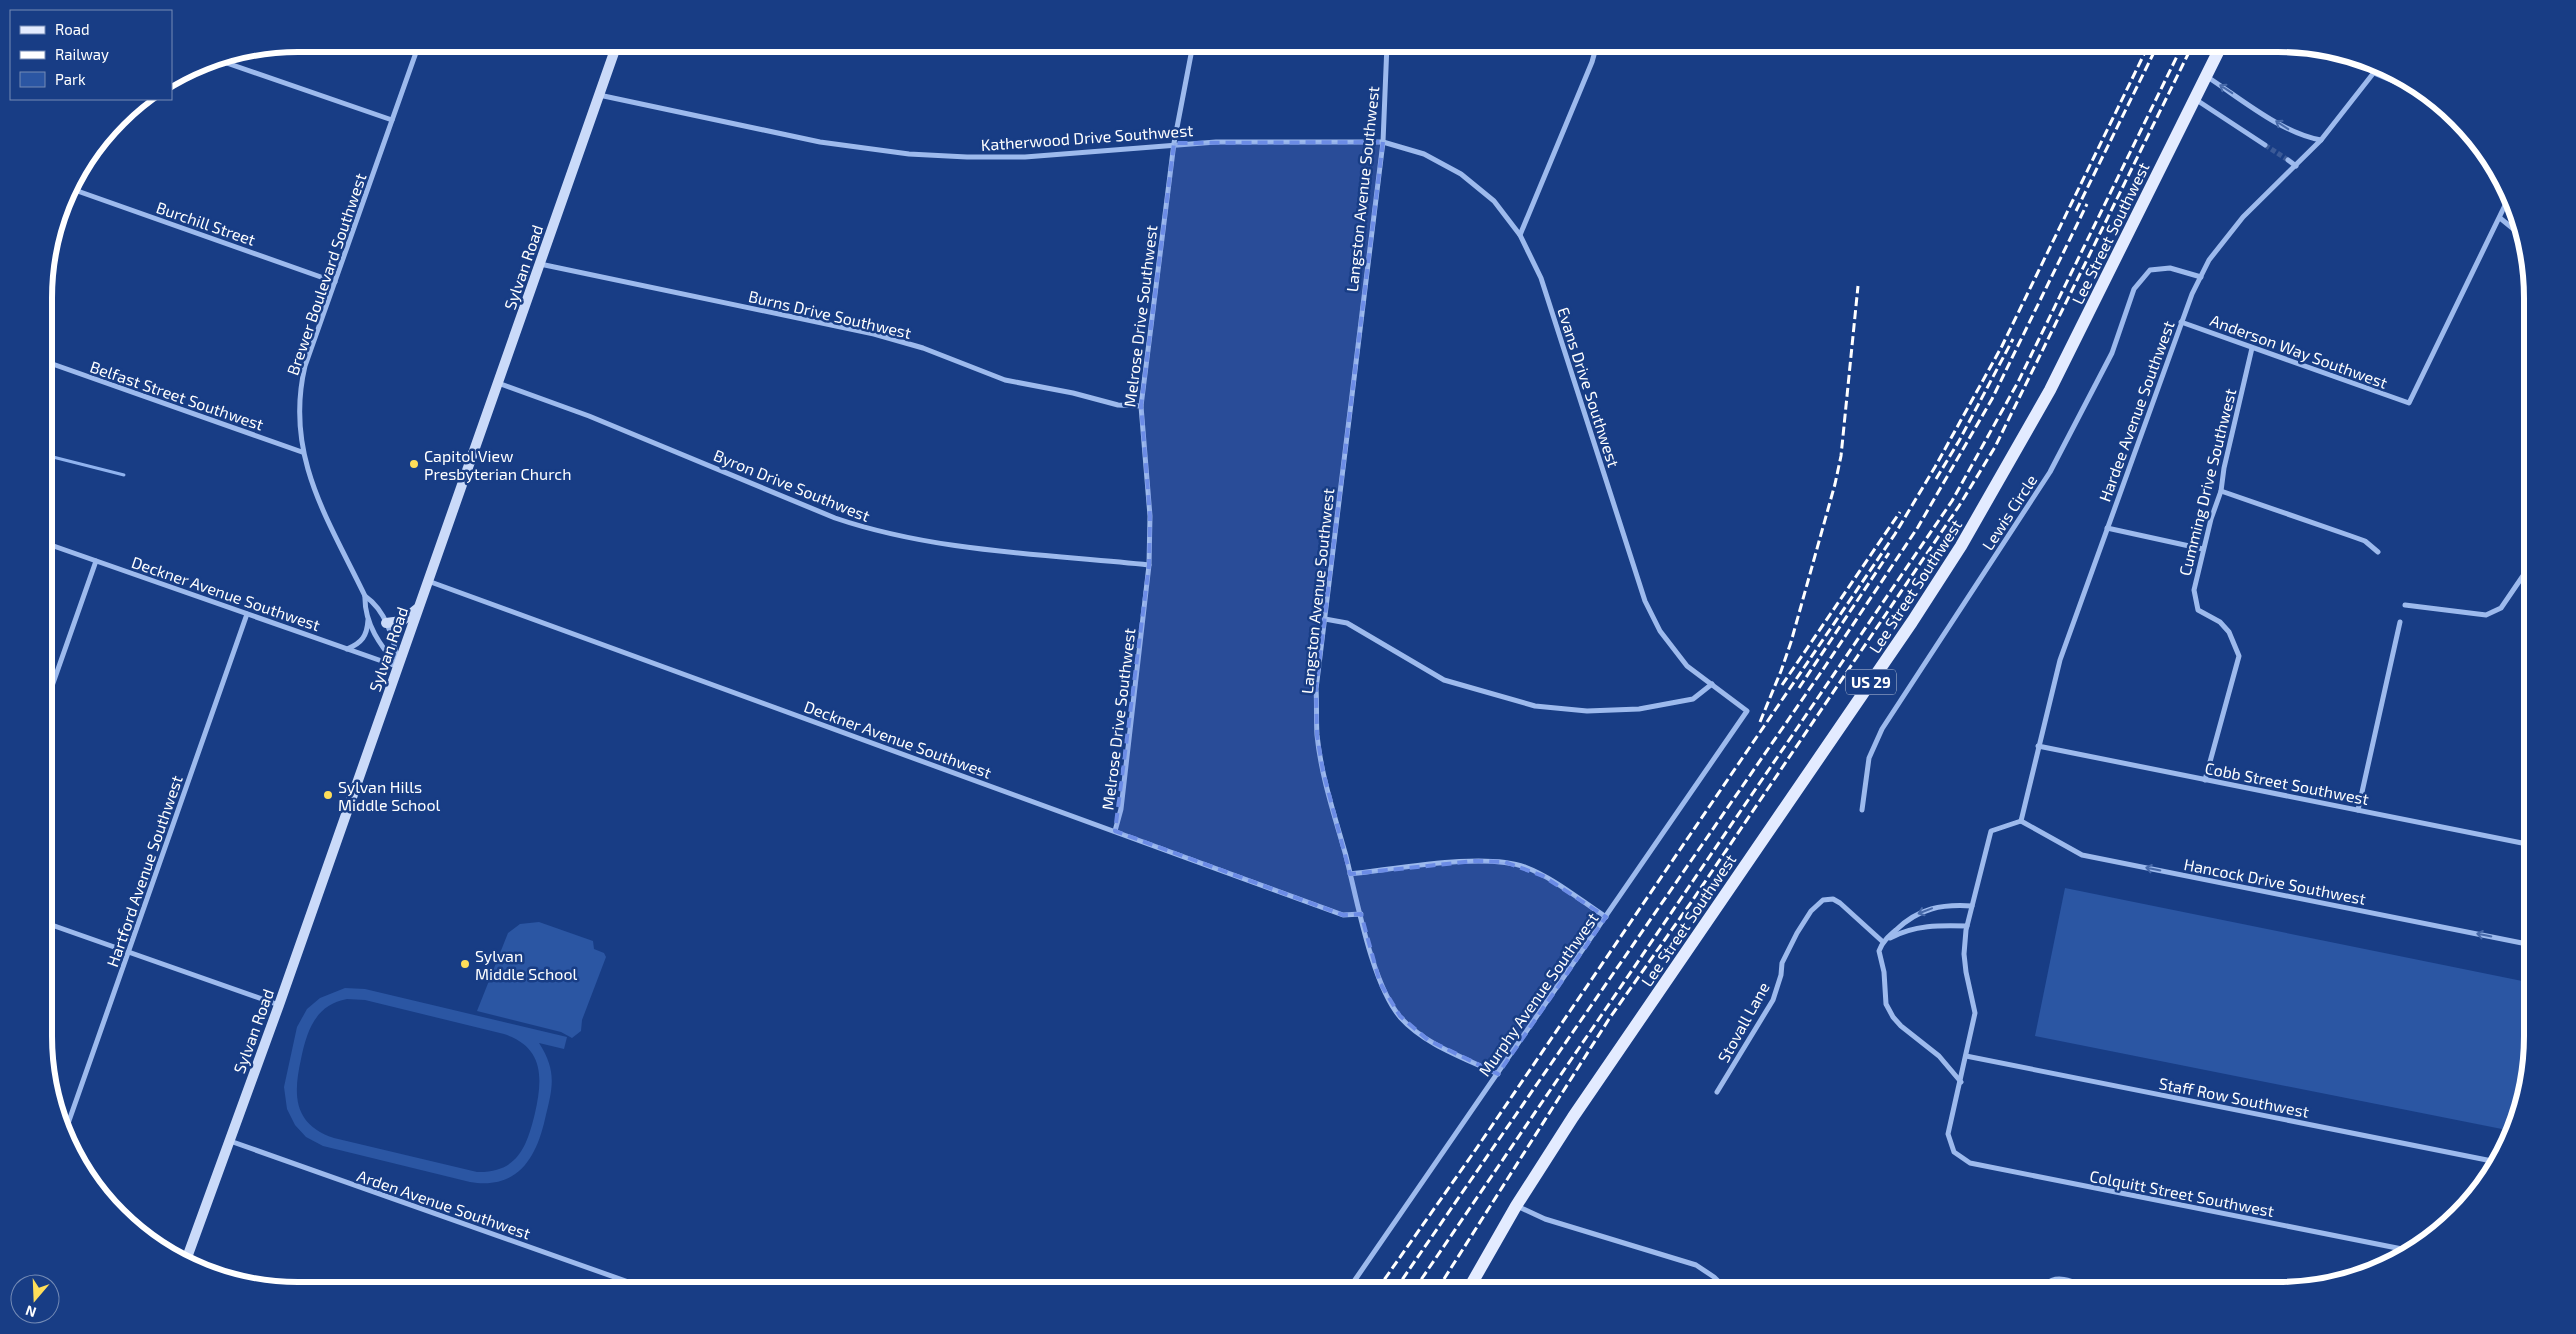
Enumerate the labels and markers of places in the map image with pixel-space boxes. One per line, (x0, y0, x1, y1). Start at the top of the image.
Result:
place label: Capitol View Presbyterian Church (424, 446, 571, 483)
marker: Capitol View Presbyterian Church (408, 458, 420, 470)
place label: Sylvan Hills Middle School (338, 777, 441, 814)
marker: Sylvan Hills Middle School (322, 789, 334, 801)
place label: Sylvan Middle School (475, 946, 578, 983)
marker: Sylvan Middle School (459, 958, 471, 970)

